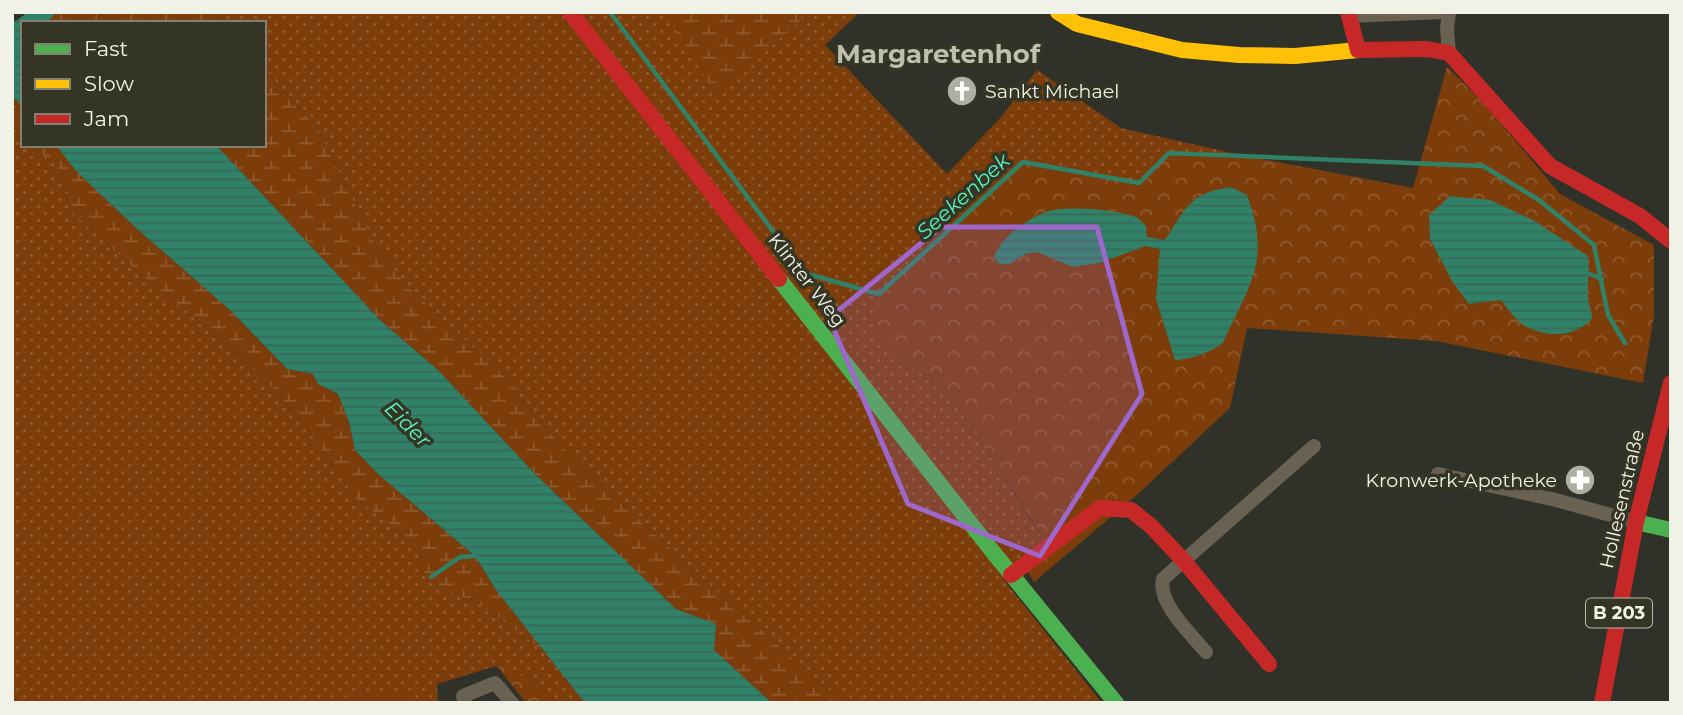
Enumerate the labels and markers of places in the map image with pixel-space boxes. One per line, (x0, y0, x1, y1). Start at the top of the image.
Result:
church icon: Sankt Michael (945, 74, 979, 108)
place label: Sankt Michael (985, 80, 1119, 103)
pharmacy icon: Kronwerk-Apotheke (1563, 463, 1597, 497)
place label: Kronwerk-Apotheke (1366, 469, 1557, 492)

